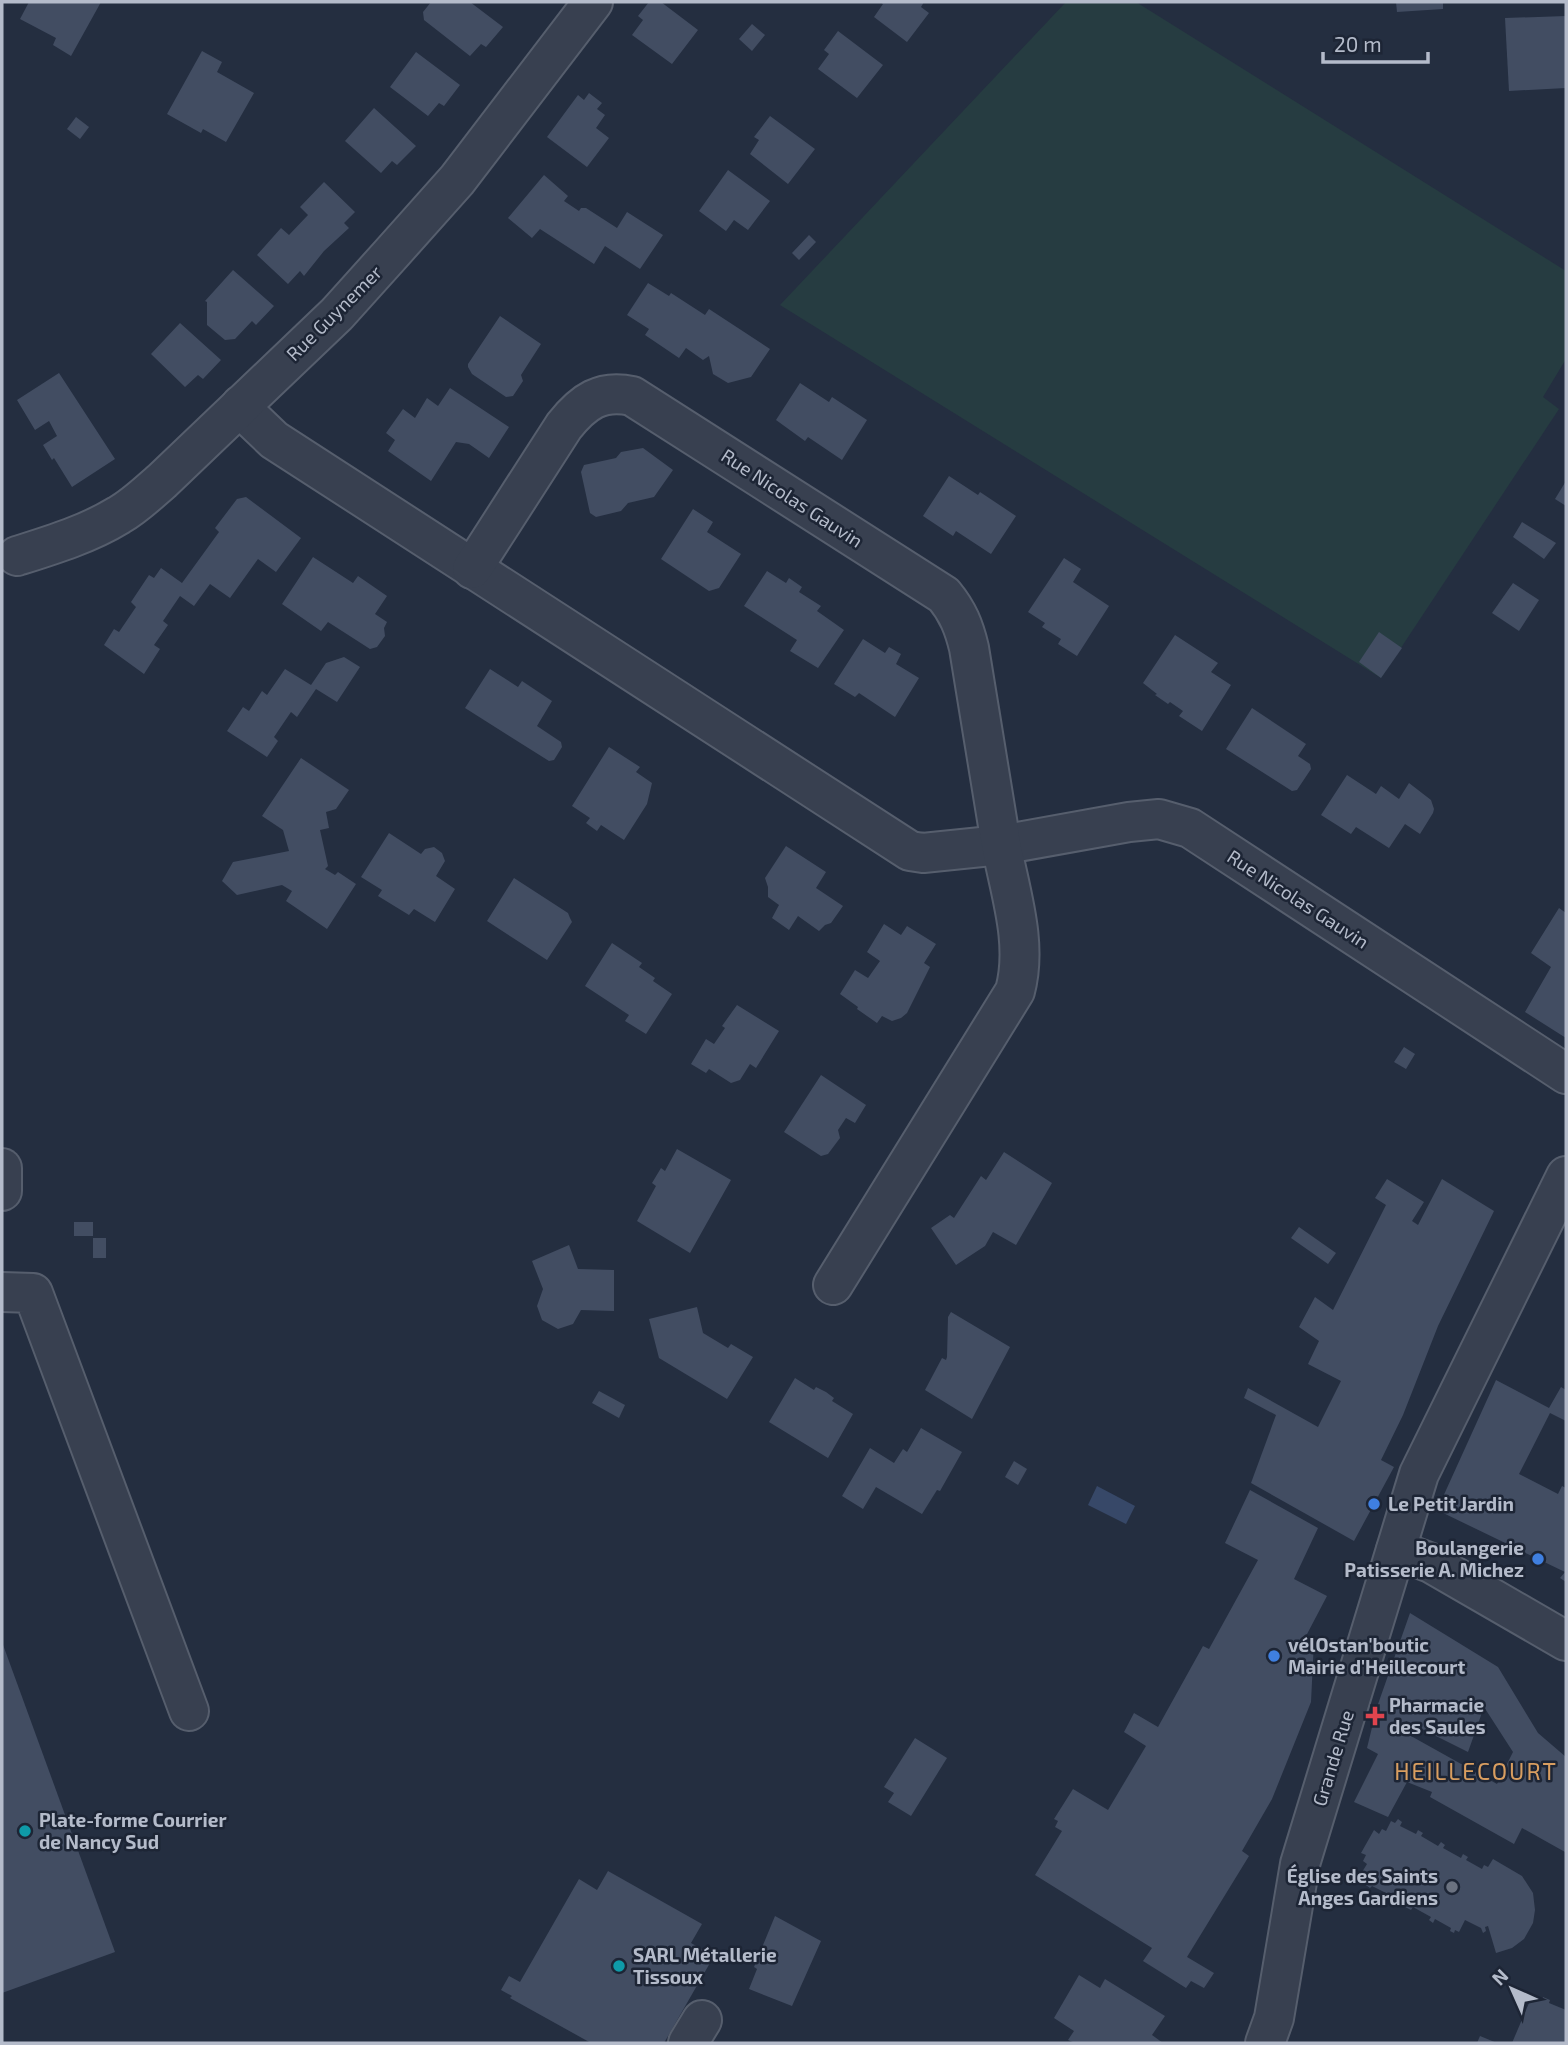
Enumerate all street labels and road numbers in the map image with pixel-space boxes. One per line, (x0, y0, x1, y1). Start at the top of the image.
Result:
street label: Rue Guynemer (281, 260, 386, 365)
street label: Rue Nicolas Gauvin (717, 443, 867, 552)
street label: Rue Nicolas Gauvin (1223, 844, 1373, 953)
street label: Grande Rue (1307, 1707, 1358, 1809)

